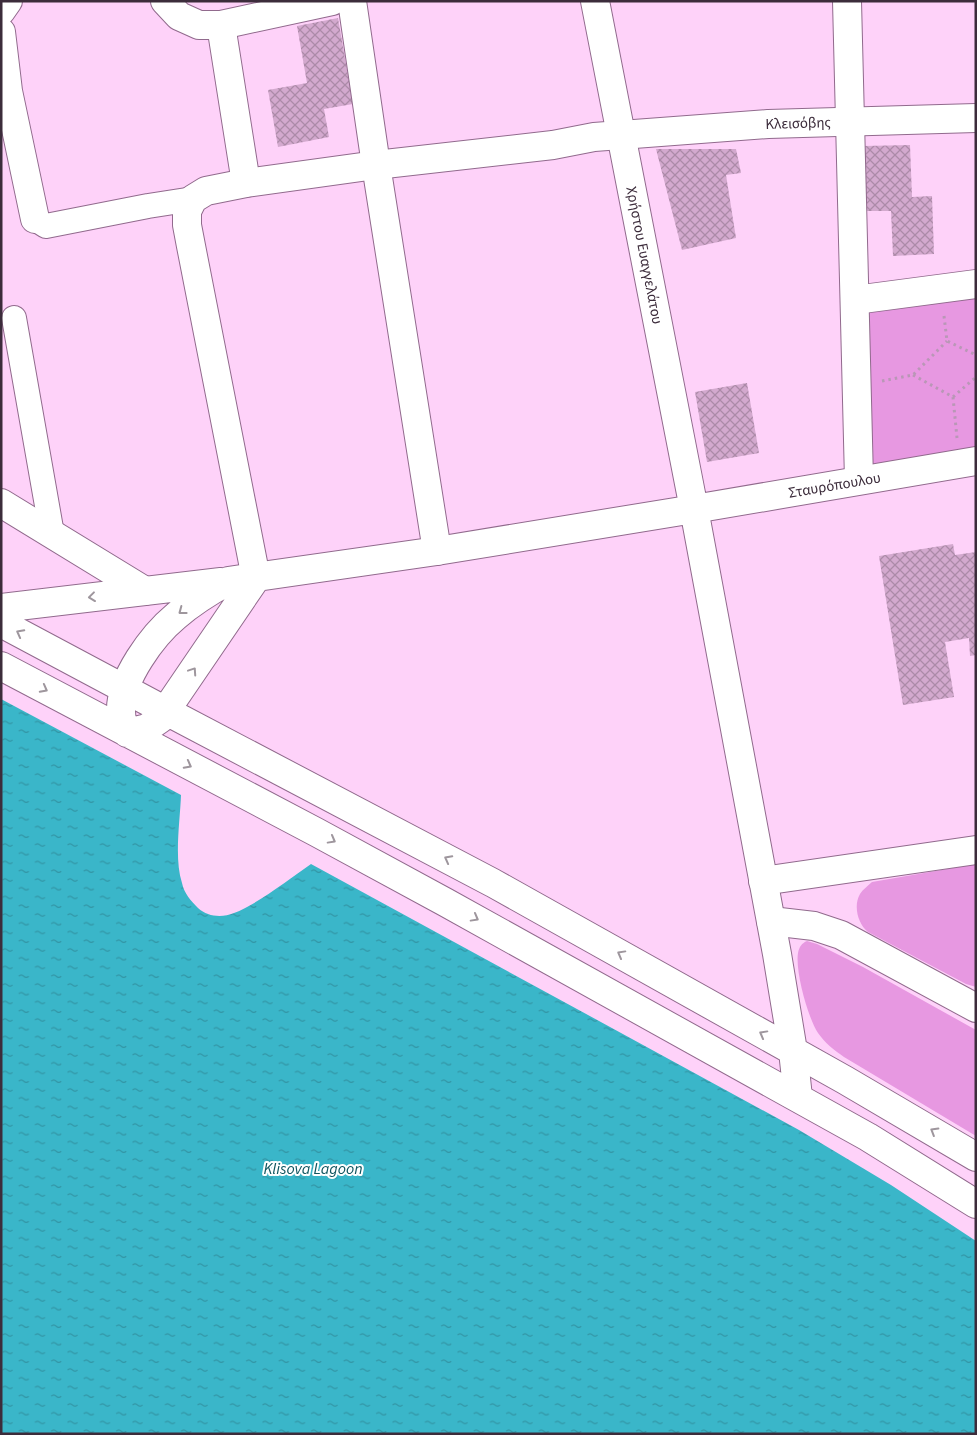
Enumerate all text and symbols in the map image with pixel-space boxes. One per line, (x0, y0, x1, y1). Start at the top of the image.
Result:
street label: Κλεισόβης (765, 112, 832, 135)
street label: Χρήστου Ευαγγελάτου (620, 185, 668, 326)
street label: Σταυρόπουλου (787, 467, 882, 504)
one-way arrow (88, 591, 96, 602)
one-way arrow (179, 606, 188, 614)
one-way arrow (16, 629, 25, 639)
one-way arrow (187, 667, 197, 676)
one-way arrow (39, 683, 48, 693)
one-way arrow (183, 759, 192, 769)
one-way arrow (327, 834, 336, 844)
one-way arrow (444, 855, 453, 865)
one-way arrow (469, 912, 478, 922)
one-way arrow (617, 950, 626, 960)
one-way arrow (759, 1030, 768, 1040)
one-way arrow (931, 1128, 940, 1138)
water label: Klisova Lagoon (263, 1158, 363, 1180)

